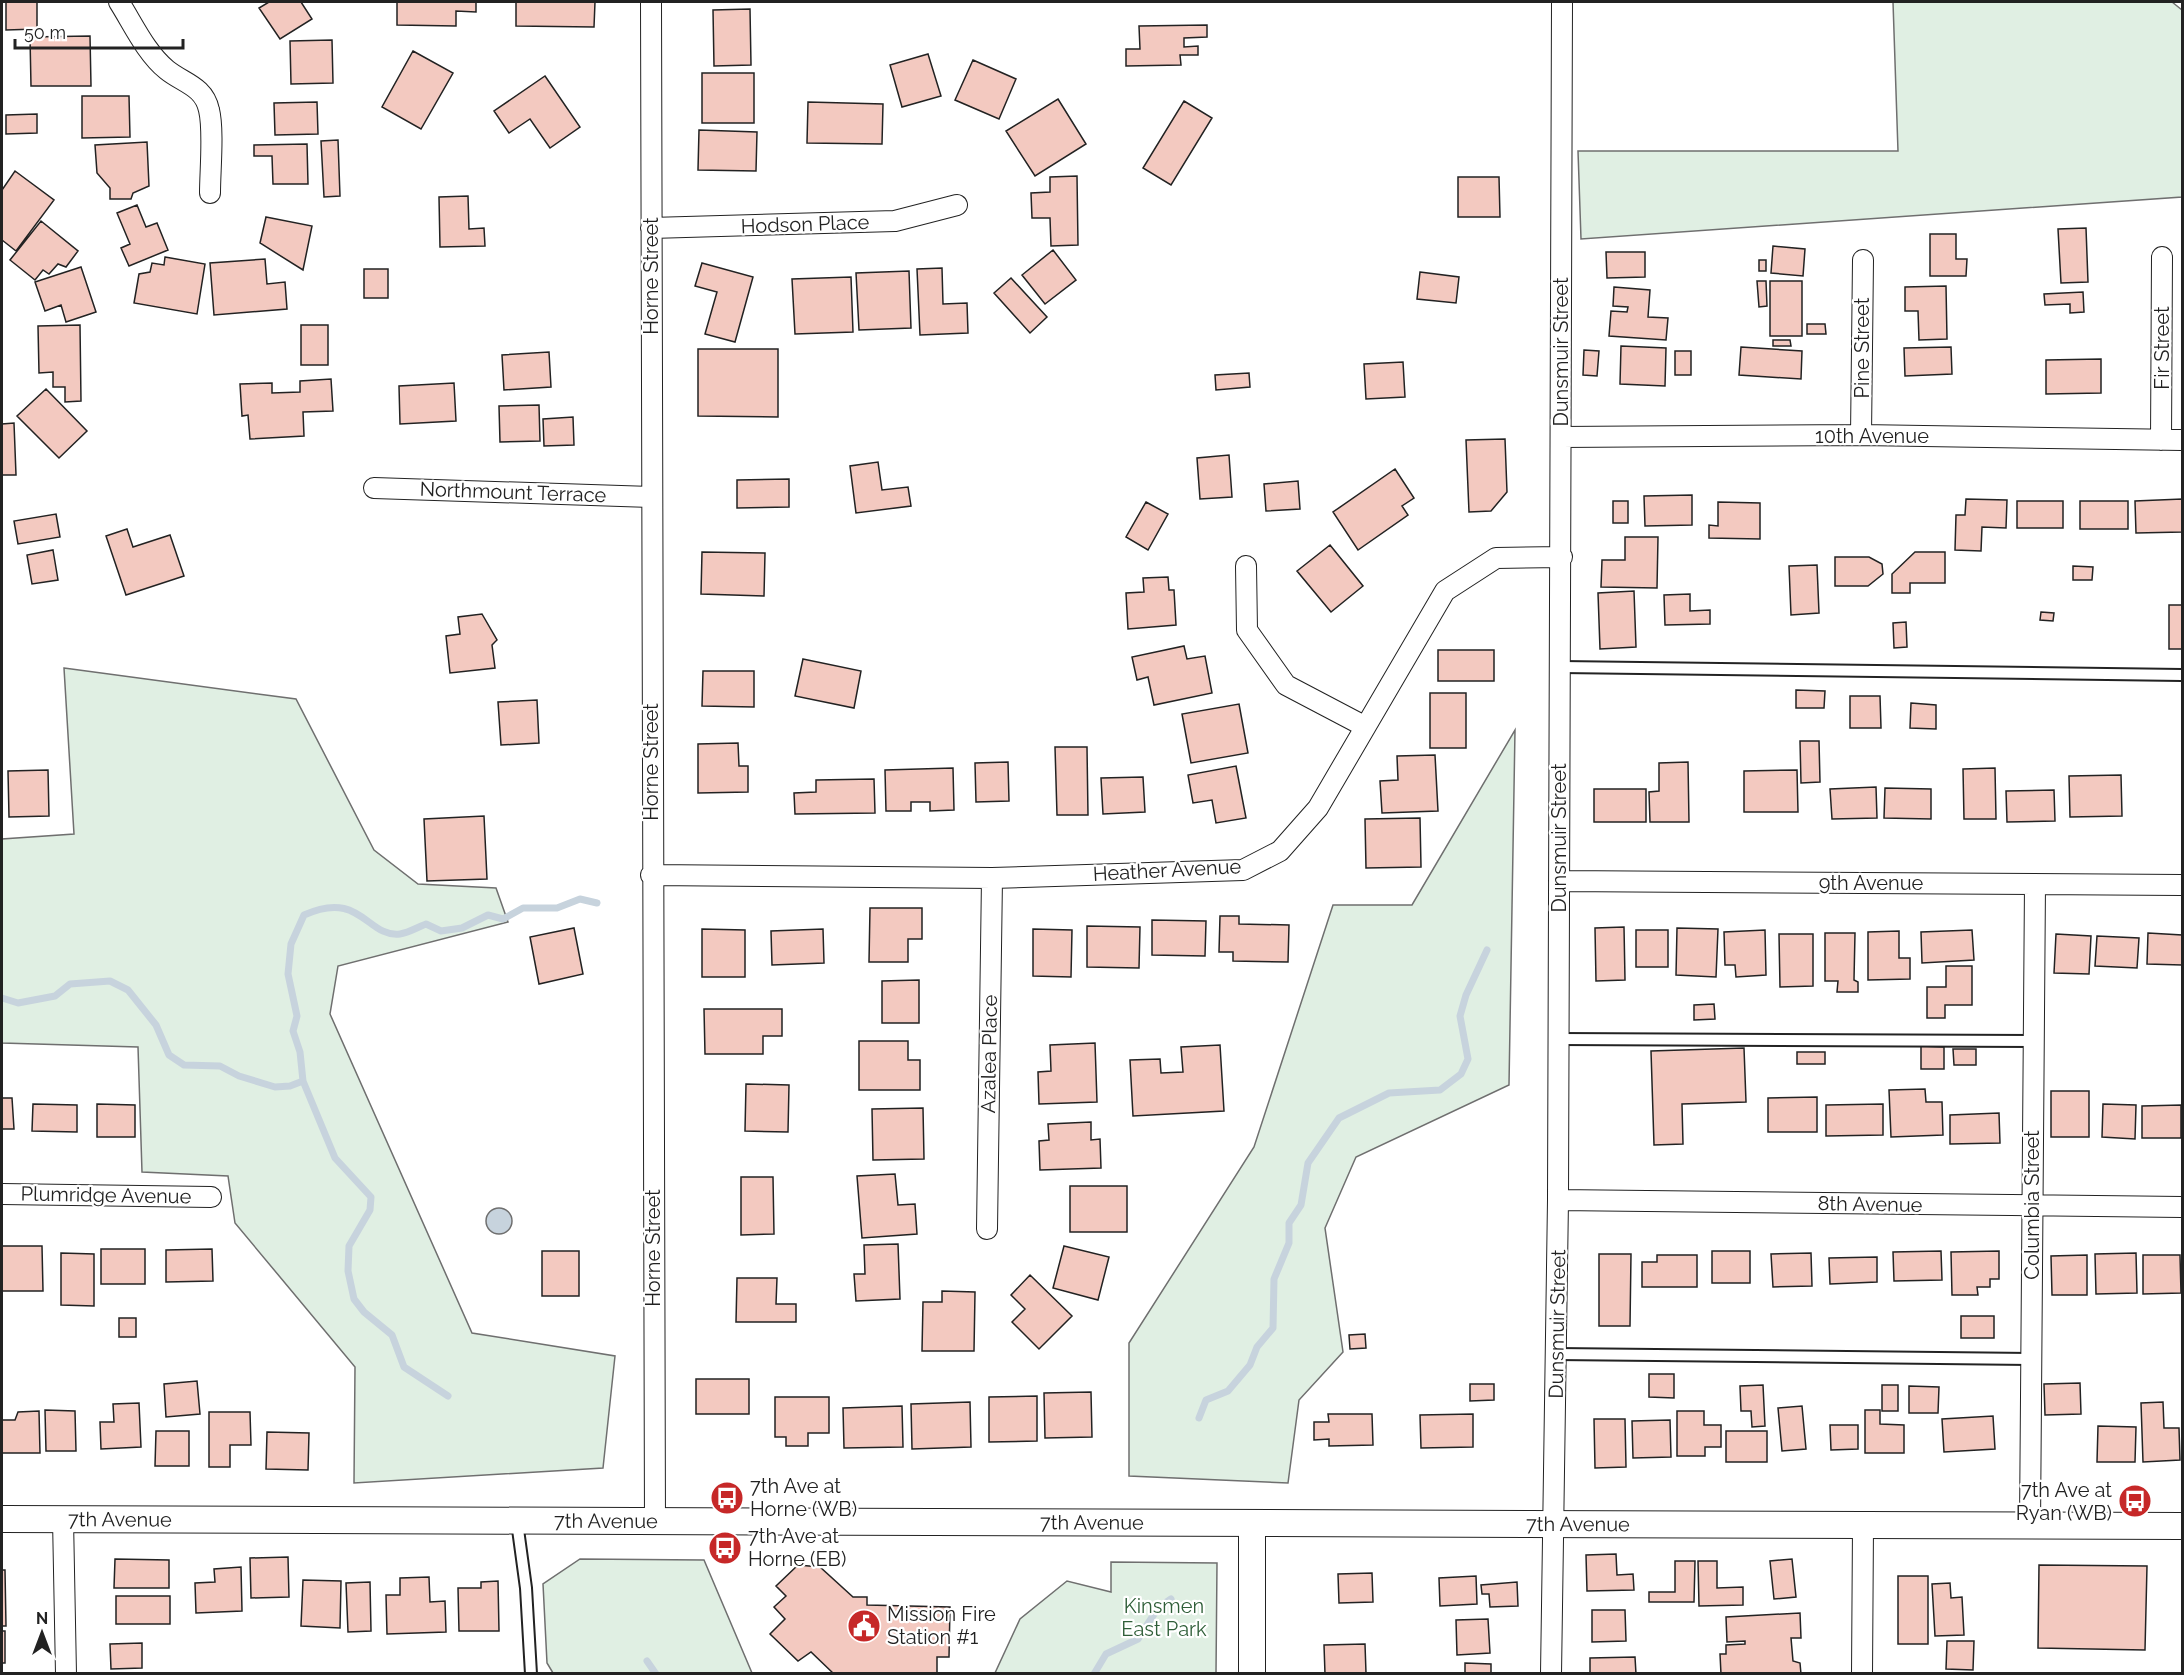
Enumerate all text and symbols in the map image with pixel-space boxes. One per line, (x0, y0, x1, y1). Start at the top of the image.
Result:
scale bar (15, 12, 183, 50)
text: 50 m (24, 22, 66, 43)
street label: Hodson Place (740, 210, 870, 238)
street label: Horne Street (639, 217, 663, 335)
street label: Dunsmuir Street (1549, 277, 1573, 427)
street label: Pine Street (1850, 297, 1874, 398)
street label: Fir Street (2150, 306, 2174, 390)
street label: 10th Avenue (1815, 424, 1929, 448)
street label: Northmount Terrace (419, 477, 607, 507)
street label: Horne Street (639, 703, 663, 821)
street label: Dunsmuir Street (1547, 763, 1571, 913)
street label: Heather Avenue (1092, 854, 1242, 886)
street label: 9th Avenue (1819, 871, 1924, 895)
street label: Azalea Place (976, 994, 1002, 1114)
street label: Columbia Street (2020, 1130, 2044, 1280)
street label: Plumridge Avenue (20, 1182, 192, 1208)
street label: Horne Street (641, 1189, 665, 1307)
street label: 8th Avenue (1817, 1191, 1923, 1217)
street label: Dunsmuir Street (1544, 1249, 1570, 1399)
place label: 7th Ave at Horne (WB) (750, 1474, 857, 1521)
place label: 7th Ave at Ryan (WB) (2016, 1478, 2112, 1525)
bus stop icon: 7th Ave at Horne (WB) (709, 1480, 745, 1516)
bus stop icon: 7th Ave at Ryan (WB) (2117, 1483, 2153, 1519)
street label: 7th Avenue (68, 1507, 172, 1532)
street label: 7th Avenue (554, 1509, 658, 1533)
street label: 7th Avenue (1040, 1510, 1144, 1535)
street label: 7th Avenue (1526, 1512, 1630, 1536)
place label: 7th Ave at Horne (EB) (748, 1524, 846, 1571)
bus stop icon: 7th Ave at Horne (EB) (707, 1530, 743, 1566)
park label: Kinsmen East Park (1121, 1594, 1207, 1641)
place label: Mission Fire Station #1 (887, 1602, 996, 1649)
north arrow (12, 1603, 72, 1663)
public building icon: Mission Fire Station #1 (846, 1608, 882, 1644)
text: N (36, 1609, 48, 1628)

